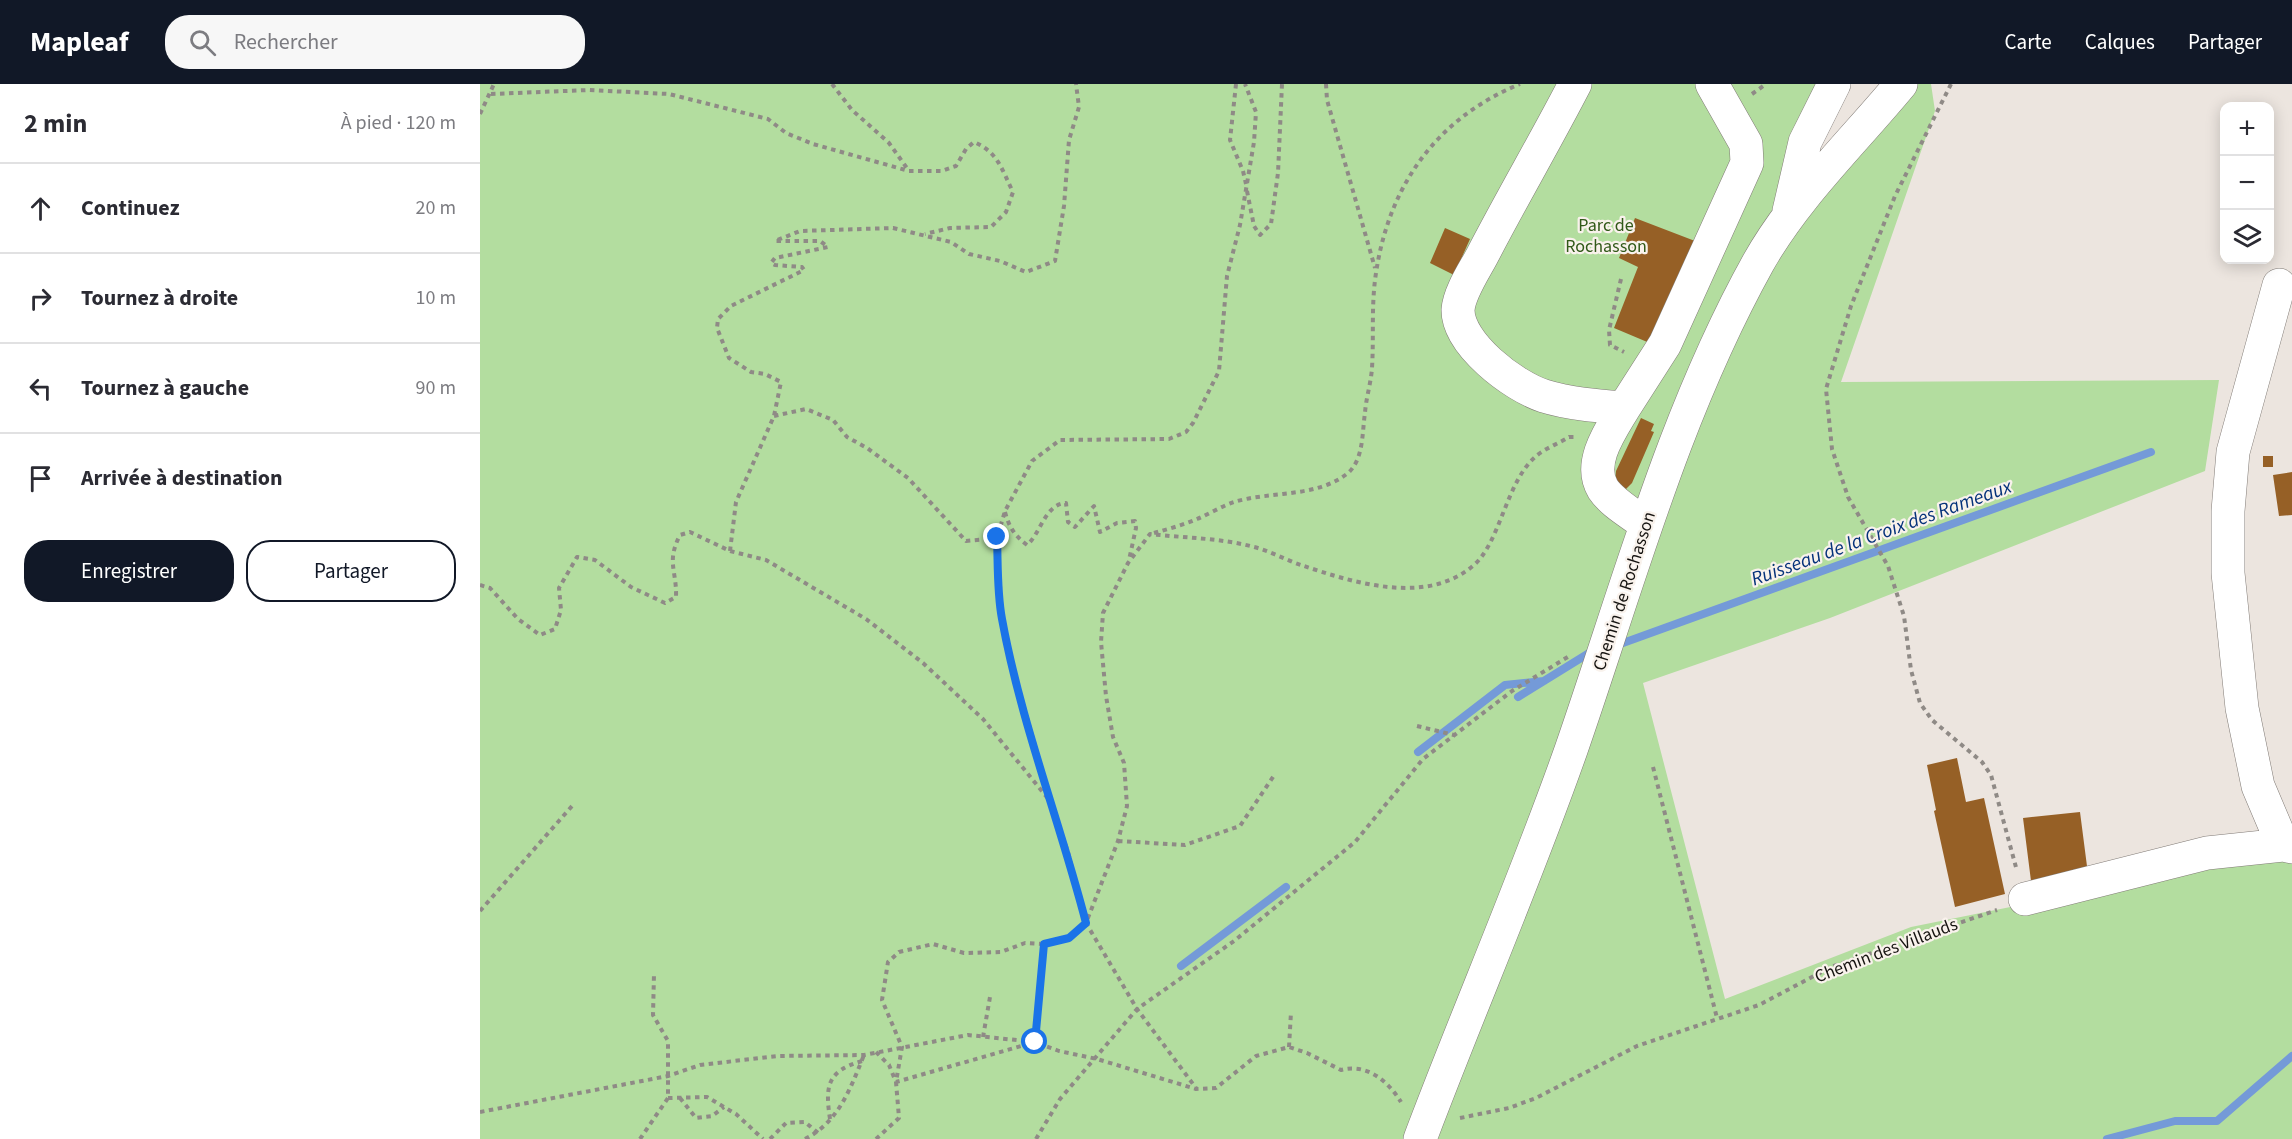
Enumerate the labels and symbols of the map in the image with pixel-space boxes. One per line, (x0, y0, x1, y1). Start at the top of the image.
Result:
park label: Parc de Rochasson (1565, 213, 1647, 259)
water label: Ruisseau de la Croix des Rameaux (1747, 472, 2017, 593)
street label: Chemin de Rochasson (1587, 508, 1662, 674)
route end (983, 523, 1009, 549)
street label: Chemin des Villauds (1811, 912, 1961, 989)
route start (1021, 1028, 1047, 1054)

